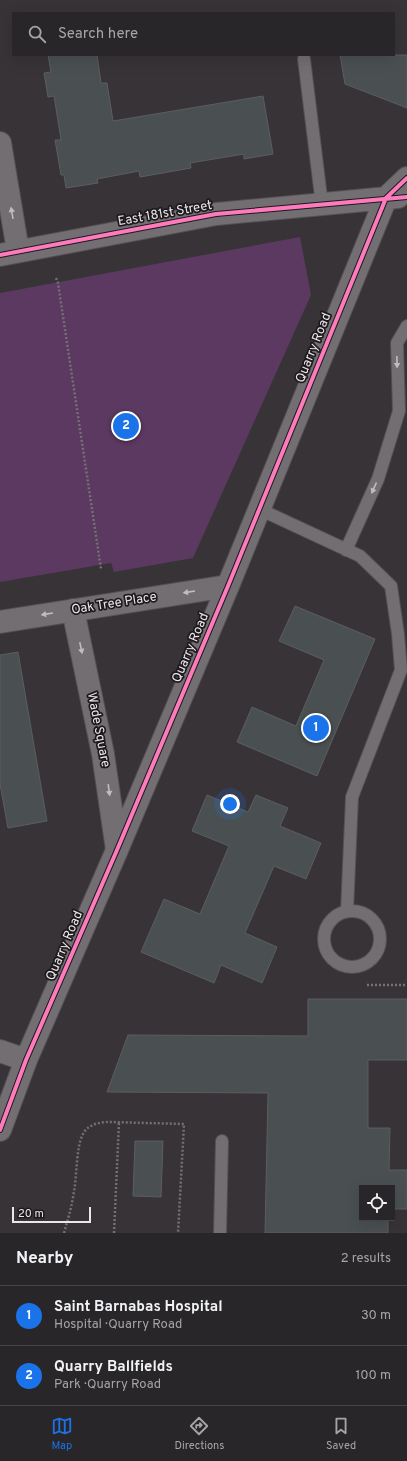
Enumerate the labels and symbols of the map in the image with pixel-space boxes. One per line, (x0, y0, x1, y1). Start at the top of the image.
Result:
street label: East 181st Street (117, 198, 214, 230)
one-way arrow (9, 207, 15, 219)
street label: Quarry Road (293, 311, 335, 385)
one-way arrow (394, 356, 401, 368)
pin: 2 (113, 411, 139, 441)
one-way arrow (371, 483, 377, 494)
street label: Oak Tree Place (70, 589, 158, 619)
one-way arrow (183, 589, 195, 595)
one-way arrow (41, 611, 53, 617)
street label: Quarry Road (169, 611, 213, 685)
one-way arrow (79, 642, 85, 654)
street label: Wade Square (83, 691, 113, 769)
pin: 1 (303, 713, 329, 743)
one-way arrow (106, 783, 112, 796)
your location (220, 794, 240, 814)
street label: Quarry Road (43, 909, 87, 983)
scale bar (12, 1205, 91, 1224)

